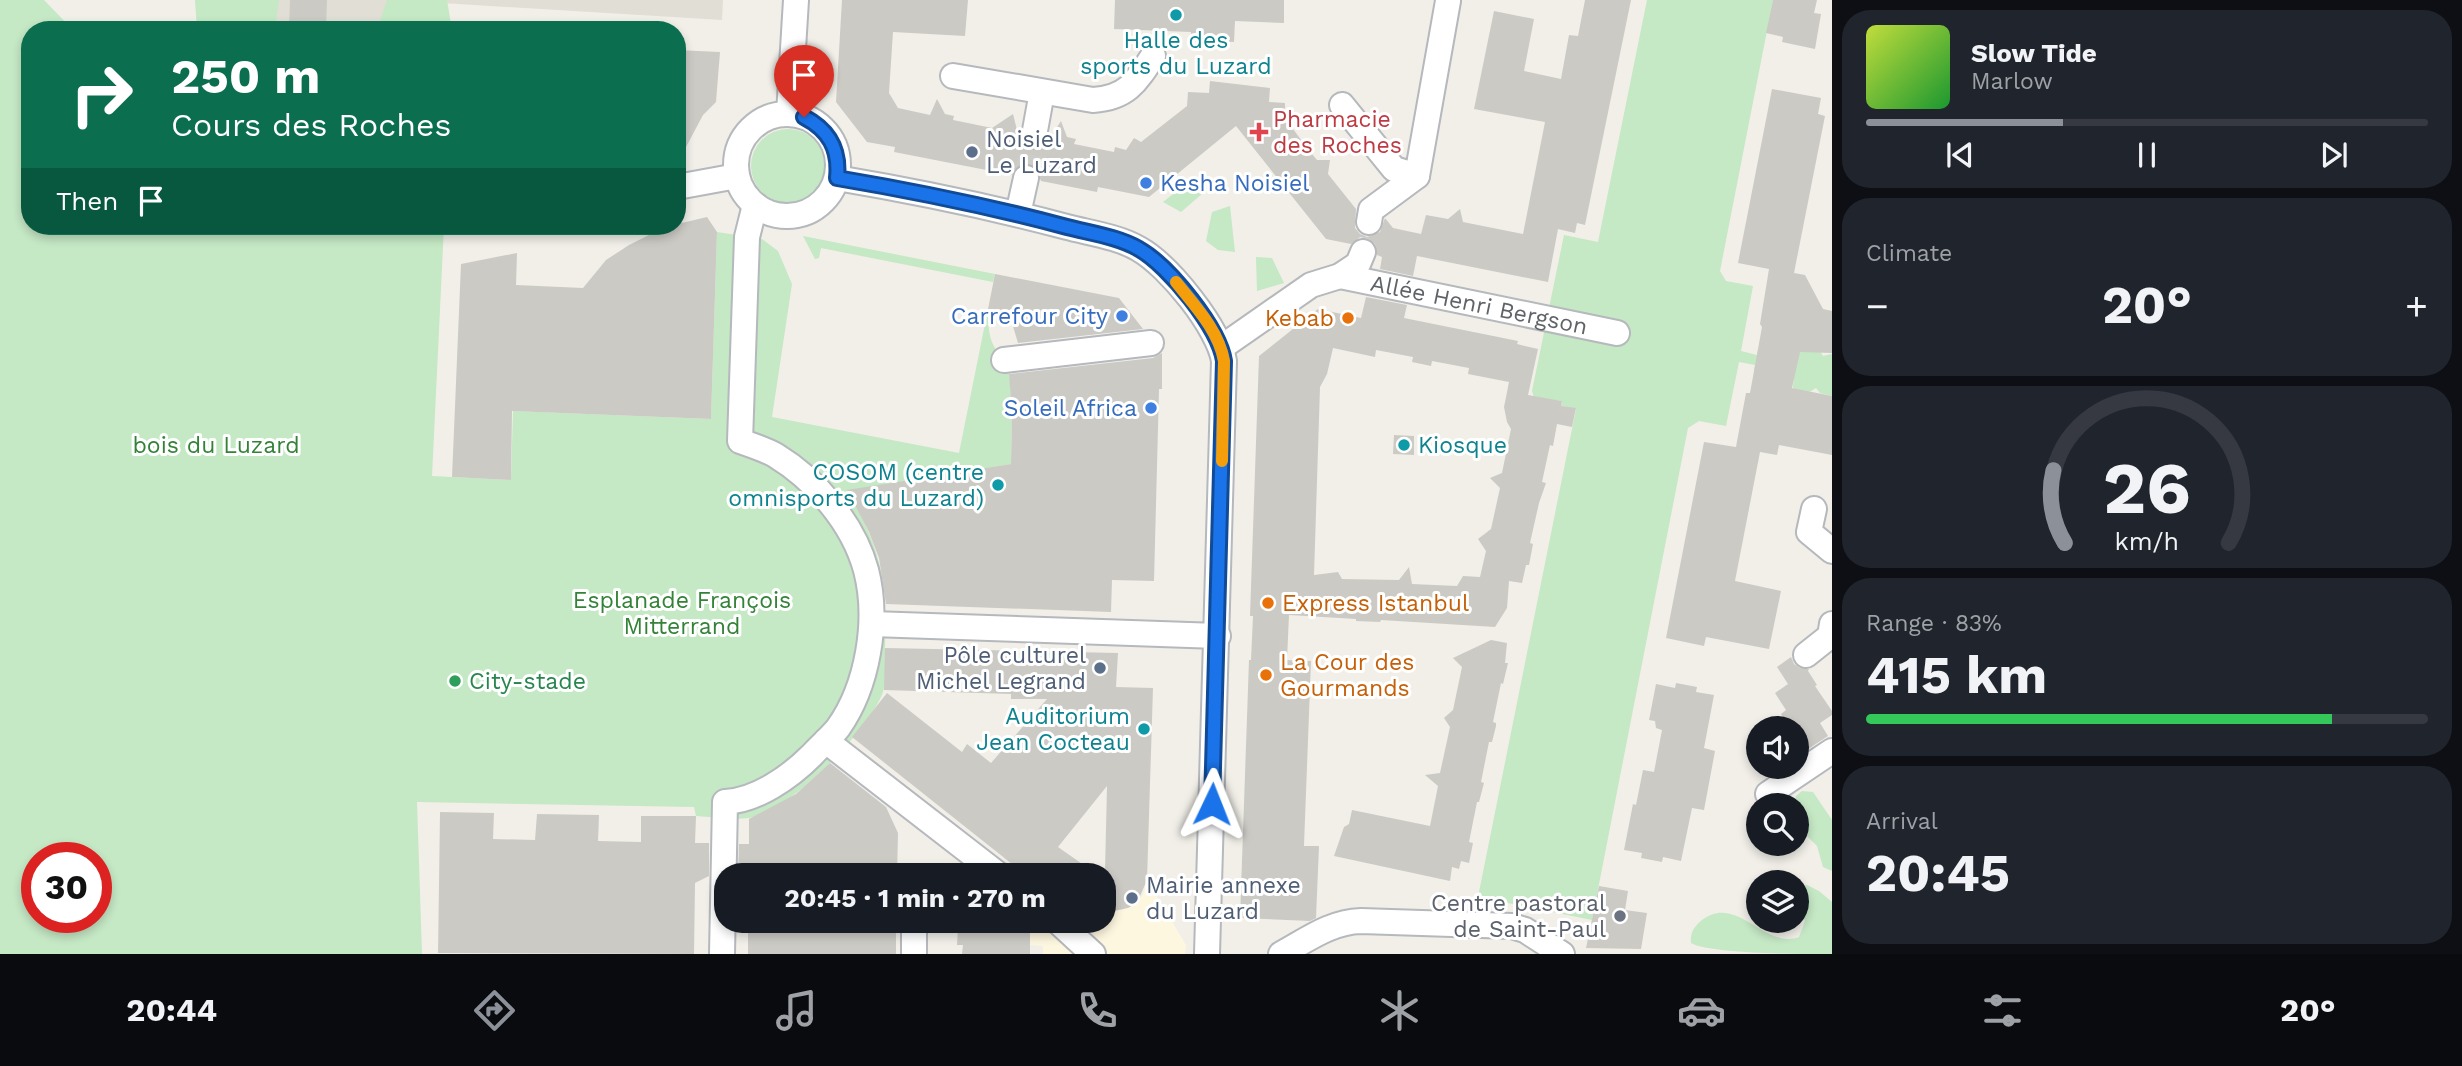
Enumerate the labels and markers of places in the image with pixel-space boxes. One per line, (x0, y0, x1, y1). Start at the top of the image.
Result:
marker: Halle des sports du Luzard (1168, 7, 1184, 23)
place label: Halle des sports du Luzard (1080, 27, 1272, 80)
pin (774, 45, 834, 117)
place label: Pharmacie des Roches (1273, 106, 1402, 159)
marker: Pharmacie des Roches (1251, 124, 1267, 140)
place label: Noisiel Le Luzard (986, 126, 1097, 179)
marker: Noisiel Le Luzard (964, 144, 980, 160)
place label: Kesha Noisiel (1160, 170, 1309, 197)
marker: Kesha Noisiel (1138, 175, 1154, 191)
place label: Carrefour City (951, 303, 1108, 330)
place label: Kebab (1265, 305, 1334, 332)
marker: Carrefour City (1114, 308, 1130, 324)
marker: Kebab (1340, 310, 1356, 326)
place label: Soleil Africa (1004, 395, 1137, 422)
marker: Soleil Africa (1143, 400, 1159, 416)
place label: Kiosque (1418, 432, 1507, 459)
marker: Kiosque (1396, 437, 1412, 453)
place label: COSOM (centre omnisports du Luzard) (728, 459, 984, 512)
marker: COSOM (centre omnisports du Luzard) (990, 477, 1006, 493)
place label: Express Istanbul (1282, 590, 1469, 617)
marker: Express Istanbul (1260, 595, 1276, 611)
place label: Pôle culturel Michel Legrand (916, 642, 1086, 695)
place label: La Cour des Gourmands (1280, 649, 1414, 702)
marker: Pôle culturel Michel Legrand (1092, 660, 1108, 676)
marker: La Cour des Gourmands (1258, 667, 1274, 683)
place label: City-stade (469, 668, 586, 695)
marker: City-stade (447, 673, 463, 689)
place label: Auditorium Jean Cocteau (976, 703, 1130, 756)
marker: Auditorium Jean Cocteau (1136, 721, 1152, 737)
place label: Mairie annexe du Luzard (1146, 872, 1301, 925)
marker: Mairie annexe du Luzard (1124, 890, 1140, 906)
place label: Centre pastoral de Saint-Paul (1431, 890, 1606, 943)
marker: Centre pastoral de Saint-Paul (1612, 908, 1628, 924)

